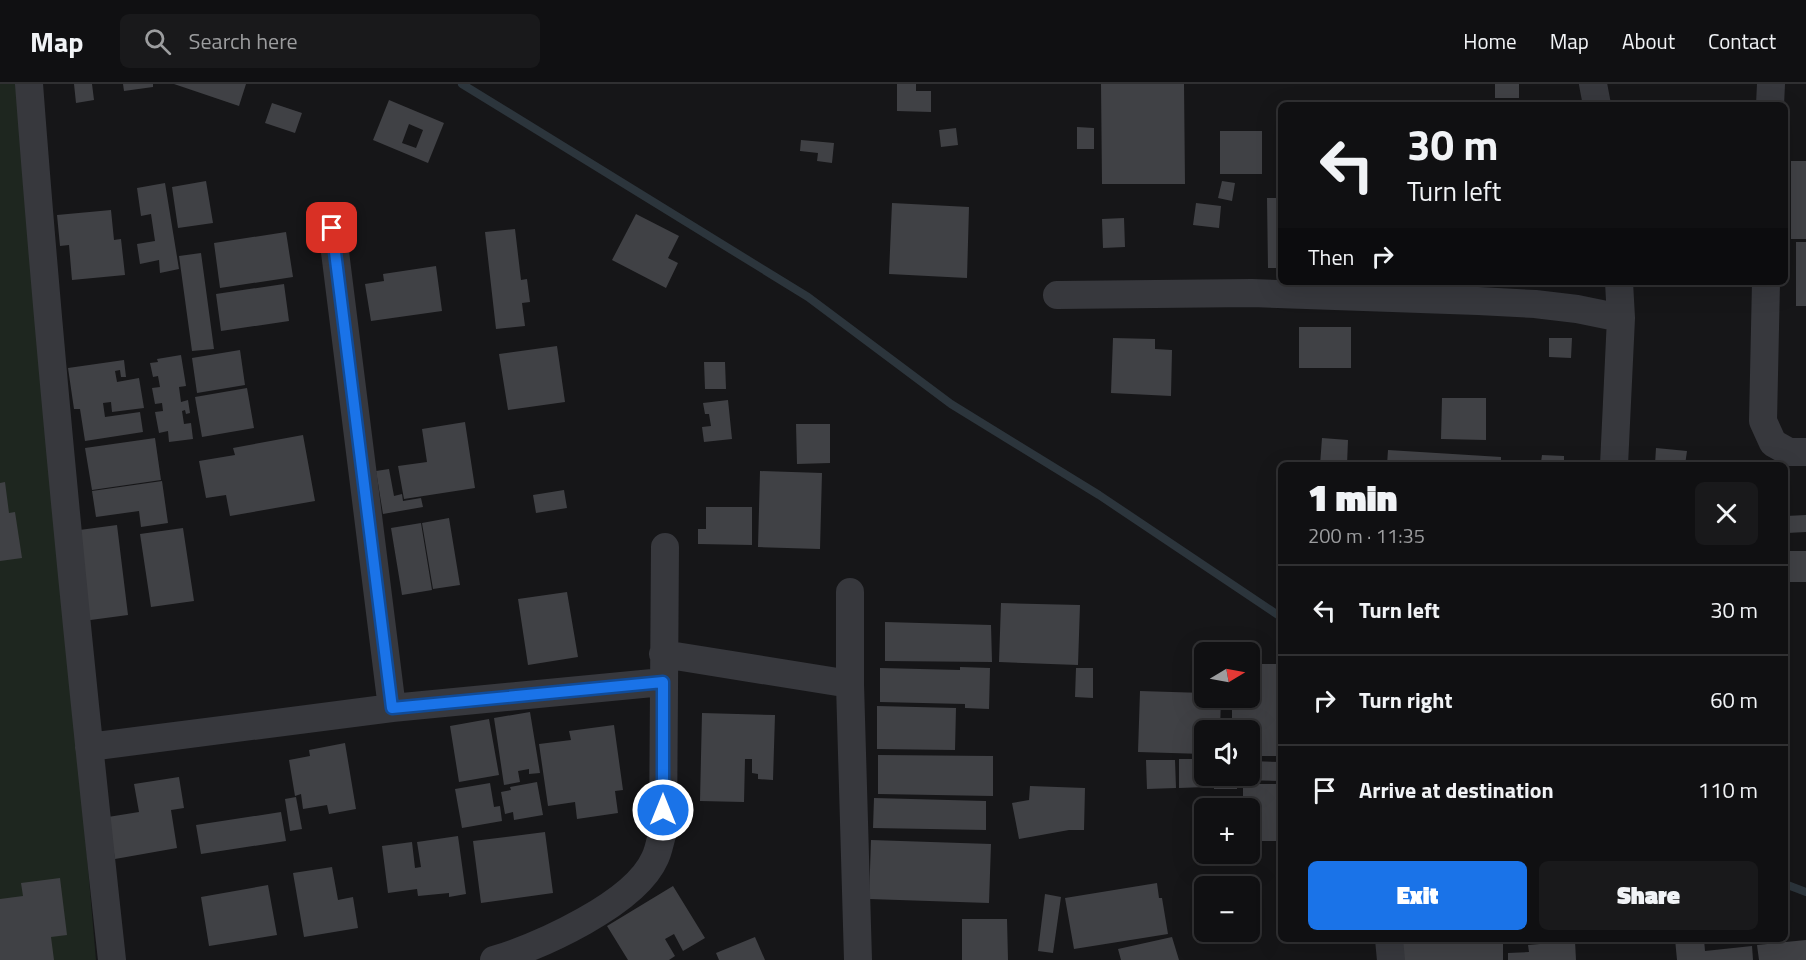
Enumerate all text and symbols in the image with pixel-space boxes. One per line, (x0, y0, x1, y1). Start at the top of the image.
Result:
search box (120, 14, 540, 68)
text: Map (30, 20, 84, 63)
text: Search here (189, 24, 298, 58)
icon: search (141, 25, 174, 58)
text: Home (1463, 25, 1517, 57)
text: Map (1550, 25, 1589, 57)
text: About (1622, 25, 1675, 57)
text: Contact (1708, 25, 1776, 57)
text: 30 m (1407, 112, 1499, 176)
icon: left (1308, 126, 1386, 204)
text: Turn left (1407, 170, 1501, 211)
pin (306, 202, 357, 253)
icon: arrive (315, 211, 348, 244)
text: Then (1308, 240, 1354, 274)
icon: right (1366, 240, 1399, 273)
text: 1 min (1308, 470, 1397, 525)
button: close (1695, 482, 1758, 545)
text: 200 m · 11:35 (1308, 520, 1425, 551)
text: Turn left (1359, 593, 1440, 627)
text: 30 m (1710, 593, 1758, 627)
icon: left (1308, 594, 1341, 627)
north arrow (1194, 642, 1260, 708)
map controls (1194, 642, 1260, 942)
text: Turn right (1359, 683, 1453, 717)
text: 60 m (1710, 683, 1758, 717)
icon: right (1308, 684, 1341, 717)
button: sound (1194, 720, 1260, 786)
text: Arrive at destination (1359, 773, 1554, 807)
text: 110 m (1698, 773, 1758, 807)
icon: arrive (1308, 774, 1341, 807)
position arrow (631, 778, 695, 842)
button: + (1194, 798, 1260, 864)
button: Exit (1308, 861, 1527, 930)
button: Share (1539, 861, 1758, 930)
button: − (1194, 876, 1260, 942)

